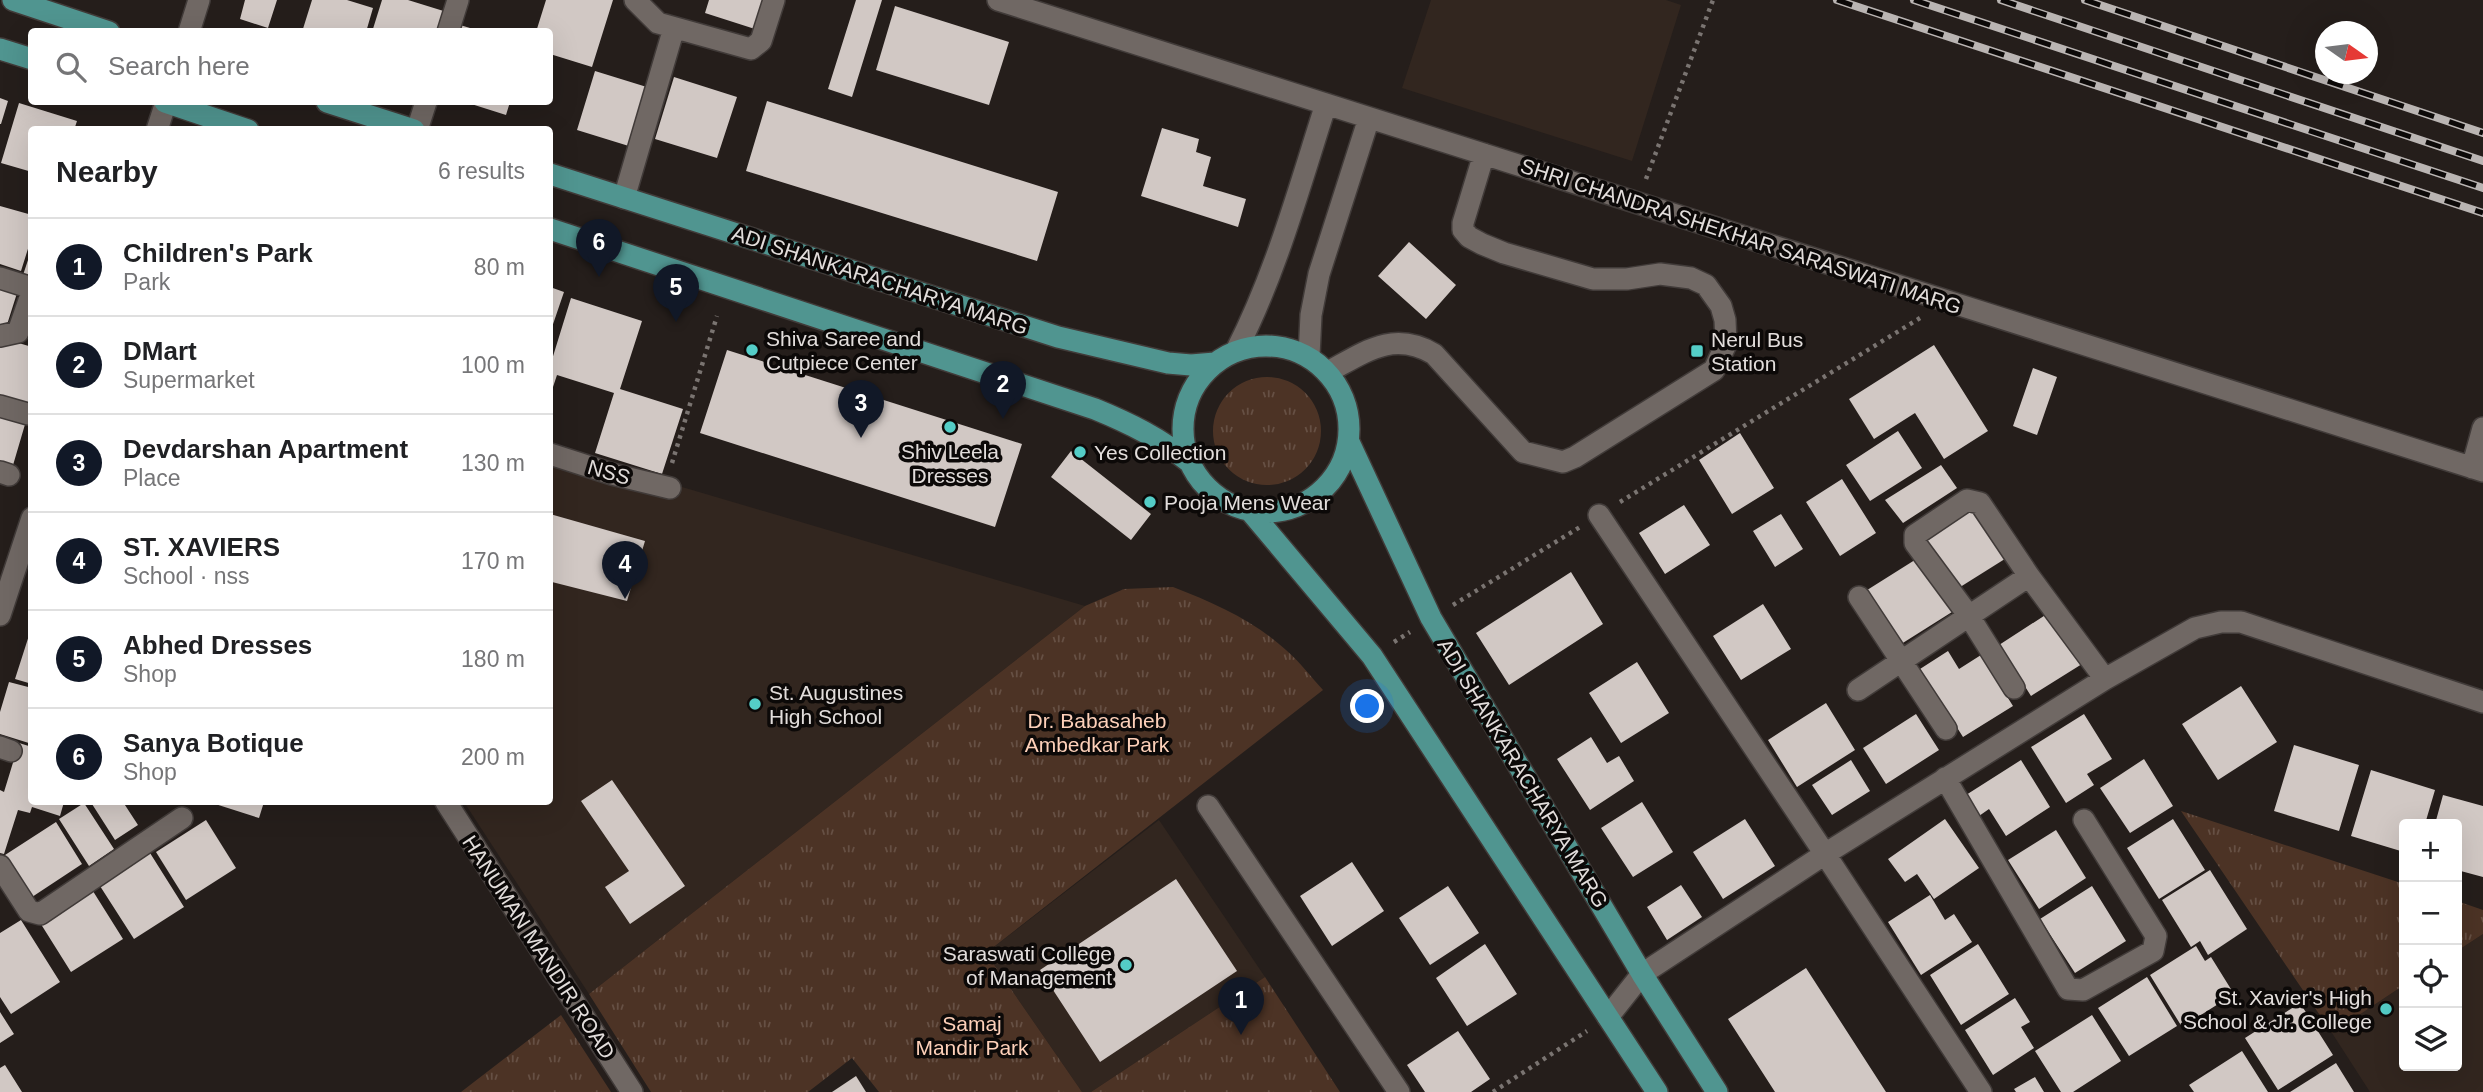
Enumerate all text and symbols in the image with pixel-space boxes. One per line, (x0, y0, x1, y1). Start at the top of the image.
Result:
north arrow (2315, 21, 2378, 84)
search box (28, 28, 553, 105)
icon: search (52, 48, 90, 86)
text: Search here (108, 51, 250, 81)
street label: SHRI CHANDRA SHEKHAR SARASWATI MARG (1518, 154, 1964, 318)
text: Nearby (56, 155, 158, 188)
text: 6 results (438, 158, 525, 184)
pin: 6 (576, 219, 622, 277)
street label: ADI SHANKARACHARYA MARG (729, 221, 1031, 339)
text: Children's Park (123, 238, 313, 268)
text: 1 (73, 254, 85, 280)
text: 80 m (474, 254, 525, 280)
pin: 5 (653, 264, 699, 322)
text: Park (123, 269, 170, 295)
place label: Shiva Saree and Cutpiece Center (766, 327, 921, 374)
place label: Nerul Bus Station (1711, 328, 1803, 375)
text: DMart (123, 336, 197, 366)
marker: Shiva Saree and Cutpiece Center (744, 342, 760, 358)
marker: Nerul Bus Station (1689, 343, 1705, 359)
text: 2 (73, 352, 85, 378)
text: 100 m (461, 352, 525, 378)
pin: 2 (980, 361, 1026, 419)
text: Supermarket (123, 367, 255, 393)
pin: 3 (838, 380, 884, 438)
marker: Shiv Leela Dresses (942, 419, 958, 435)
text: Devdarshan Apartment (123, 434, 408, 464)
place label: Shiv Leela Dresses (901, 440, 999, 487)
place label: Yes Collection (1094, 441, 1226, 464)
marker: Yes Collection (1072, 444, 1088, 460)
text: 3 (73, 450, 85, 476)
text: 130 m (461, 450, 525, 476)
street label: NSS (585, 455, 633, 489)
text: Place (123, 465, 181, 491)
place label: Pooja Mens Wear (1164, 491, 1331, 514)
marker: Pooja Mens Wear (1142, 494, 1158, 510)
text: ST. XAVIERS (123, 532, 280, 562)
pin: 4 (602, 541, 648, 599)
text: 4 (73, 548, 85, 574)
text: 170 m (461, 548, 525, 574)
text: School · nss (123, 563, 250, 589)
text: Abhed Dresses (123, 630, 312, 660)
street label: ADI SHANKARACHARYA MARG (1433, 634, 1613, 912)
text: 5 (73, 646, 85, 672)
text: 180 m (461, 646, 525, 672)
text: Shop (123, 661, 177, 687)
place label: St. Augustines High School (769, 681, 903, 728)
your location (1350, 689, 1384, 723)
marker: St. Augustines High School (747, 696, 763, 712)
park label: Dr. Babasaheb Ambedkar Park (1025, 709, 1170, 756)
text: Sanya Botique (123, 728, 304, 758)
text: 6 (73, 744, 85, 770)
text: 200 m (461, 744, 525, 770)
text: Shop (123, 759, 177, 785)
map controls (2399, 819, 2462, 1071)
button: + (2399, 819, 2462, 882)
street label: HANUMAN MANDIR ROAD (458, 831, 620, 1063)
button: − (2399, 882, 2462, 945)
place label: Saraswati College of Management (943, 942, 1112, 989)
button: locate (2399, 945, 2462, 1008)
marker: Saraswati College of Management (1118, 957, 1134, 973)
pin: 1 (1218, 977, 1264, 1035)
place label: St. Xavier's High School & Jr. College (2183, 986, 2372, 1033)
marker: St. Xavier's High School & Jr. College (2378, 1001, 2394, 1017)
button: layers (2399, 1008, 2462, 1071)
park label: Samaj Mandir Park (915, 1012, 1029, 1059)

